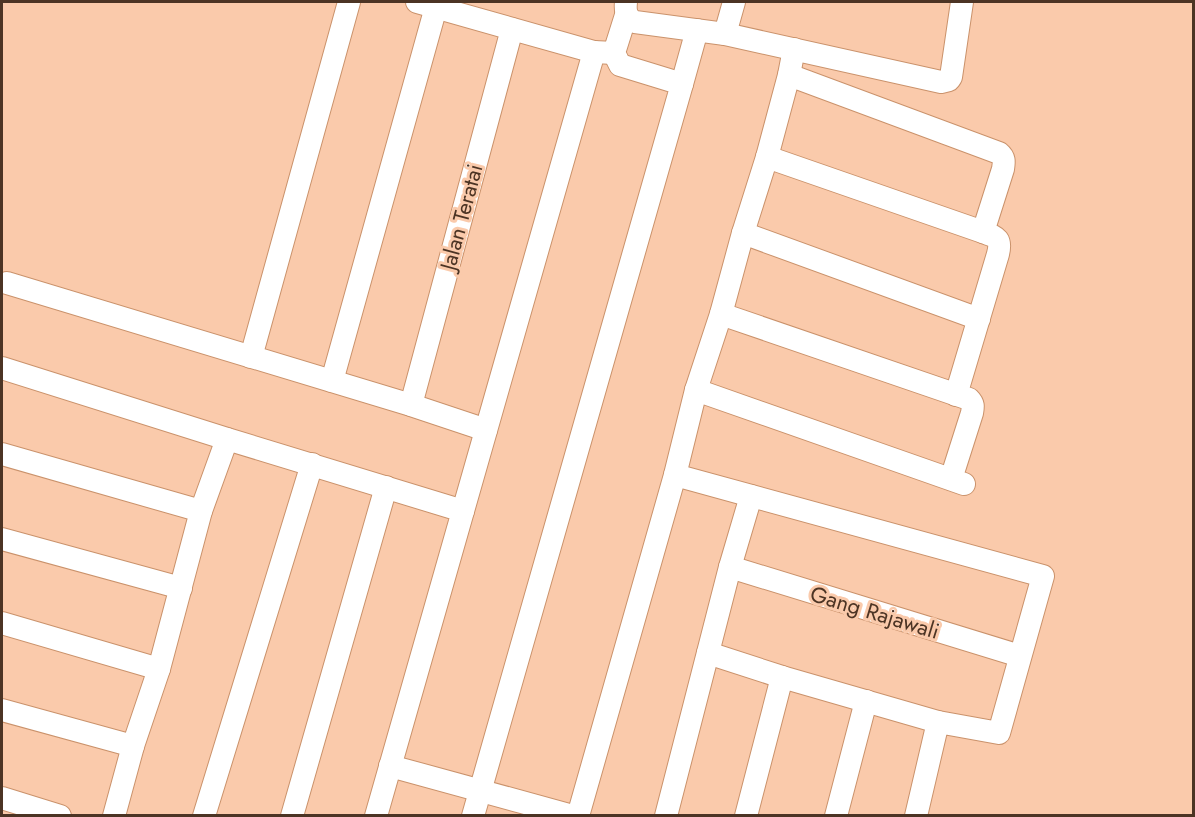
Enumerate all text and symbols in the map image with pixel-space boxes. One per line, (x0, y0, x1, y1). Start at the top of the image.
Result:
street label: Jalan Teratai (431, 160, 491, 277)
street label: Gang Rajawali (806, 577, 944, 647)

